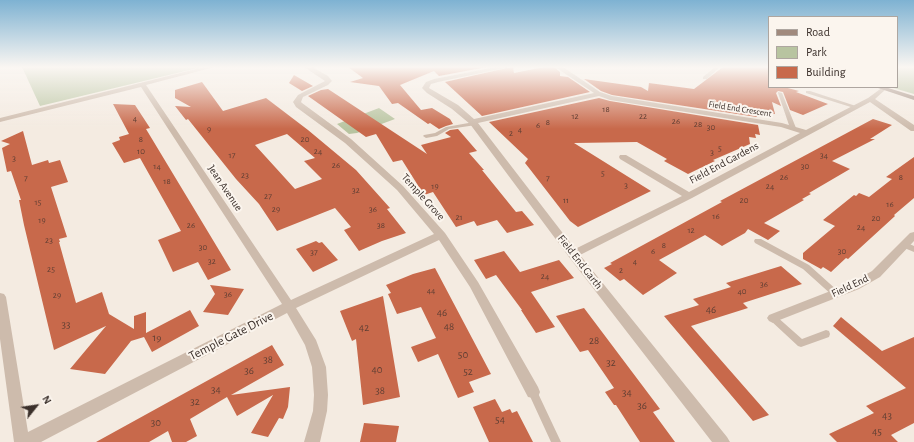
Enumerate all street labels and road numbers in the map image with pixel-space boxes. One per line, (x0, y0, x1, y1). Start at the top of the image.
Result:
street label: Field End Crescent (708, 99, 772, 119)
street label: Field End Gardens (687, 139, 761, 187)
street label: Jean Avenue (205, 162, 245, 214)
street label: Temple Grove (399, 171, 447, 223)
street label: Field End Garth (555, 232, 605, 292)
street label: Field End (829, 272, 871, 300)
street label: Temple Gate Drive (186, 308, 276, 364)

